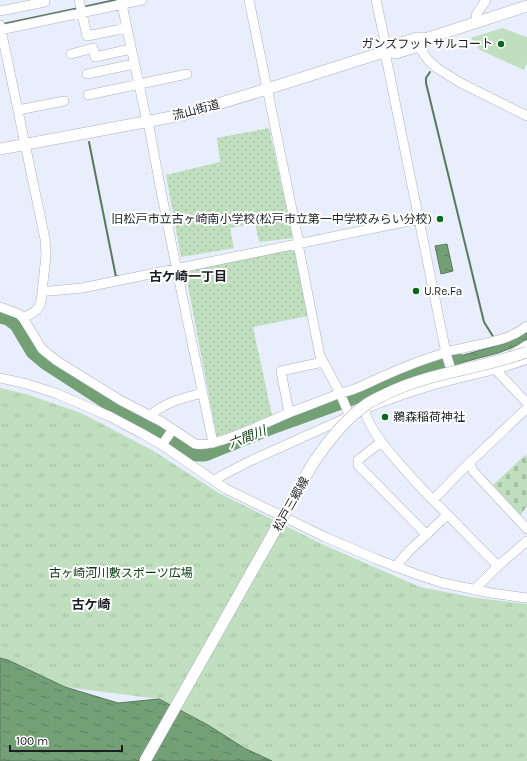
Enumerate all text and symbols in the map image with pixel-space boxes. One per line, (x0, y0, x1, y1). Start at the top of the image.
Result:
place label: ガンズフットサルコート (361, 37, 493, 51)
marker: ガンズフットサルコート (496, 39, 506, 49)
street label: 流山街道 (171, 97, 221, 123)
place label: 旧松戸市立古ヶ崎南小学校(松戸市立第一中学校みらい分校) (111, 212, 432, 226)
marker: 旧松戸市立古ヶ崎南小学校(松戸市立第一中学校みらい分校) (435, 214, 445, 224)
district label: 古ケ崎一丁目 (149, 269, 227, 284)
place label: U.Re.Fa (424, 284, 462, 298)
marker: U.Re.Fa (411, 286, 421, 296)
place label: 鵜森稲荷神社 (393, 410, 465, 424)
marker: 鵜森稲荷神社 (380, 412, 390, 422)
water label: 六間川 (226, 422, 270, 451)
street label: 松戸三郷線 (270, 474, 312, 534)
park label: 古ヶ崎河川敷スポーツ広場 (49, 566, 193, 580)
district label: 古ケ崎 (71, 597, 111, 612)
scale bar (10, 727, 122, 753)
text: 100 m (16, 734, 48, 748)

